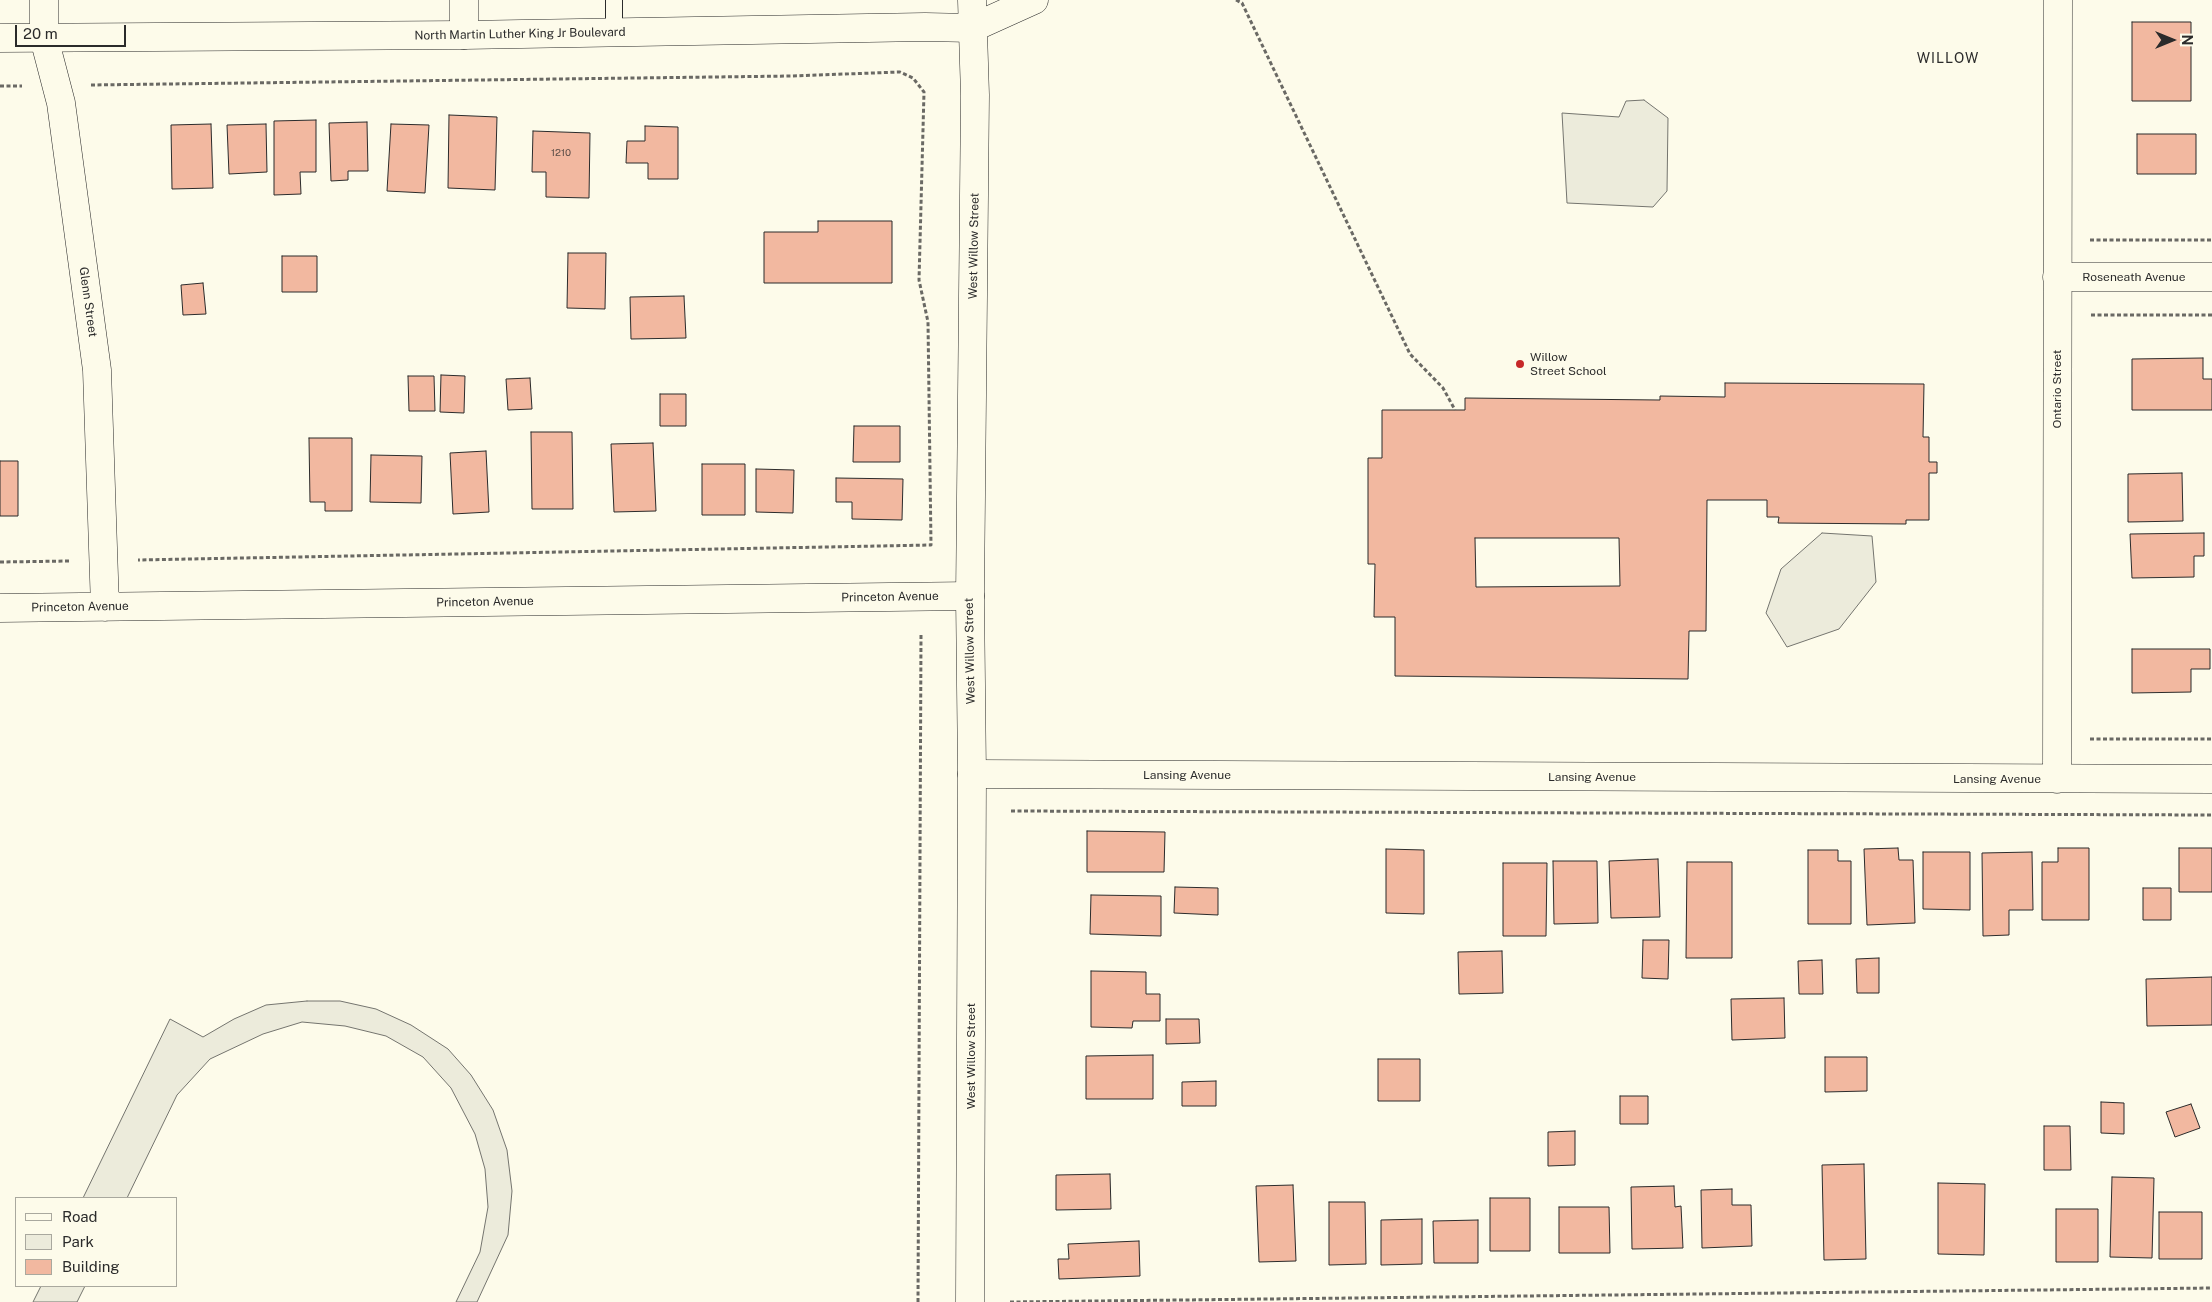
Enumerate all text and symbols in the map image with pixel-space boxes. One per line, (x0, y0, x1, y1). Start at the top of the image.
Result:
scale bar (18, 15, 129, 47)
north arrow (2147, 15, 2197, 65)
text: 20 m (23, 25, 58, 42)
street label: North Martin Luther King Jr Boulevard (414, 25, 626, 43)
text: N (2179, 35, 2195, 45)
district label: WILLOW (1916, 51, 1980, 67)
house number: 1210 (551, 147, 571, 159)
street label: West Willow Street (966, 193, 982, 299)
street label: Glenn Street (76, 266, 100, 338)
street label: Roseneath Avenue (2082, 270, 2186, 284)
street label: Ontario Street (2050, 349, 2064, 429)
place label: Willow Street School (1530, 350, 1607, 378)
marker: Willow Street School (1514, 358, 1526, 370)
street label: Princeton Avenue (841, 589, 939, 605)
street label: Princeton Avenue (436, 594, 534, 610)
street label: West Willow Street (962, 598, 978, 704)
street label: Princeton Avenue (31, 599, 129, 615)
street label: Lansing Avenue (1143, 768, 1231, 782)
street label: Lansing Avenue (1548, 770, 1636, 784)
street label: Lansing Avenue (1953, 772, 2041, 786)
street label: West Willow Street (964, 1003, 978, 1109)
legend (15, 1197, 178, 1287)
text: Road (62, 1208, 98, 1225)
text: Park (62, 1233, 94, 1250)
text: Building (62, 1258, 120, 1275)

